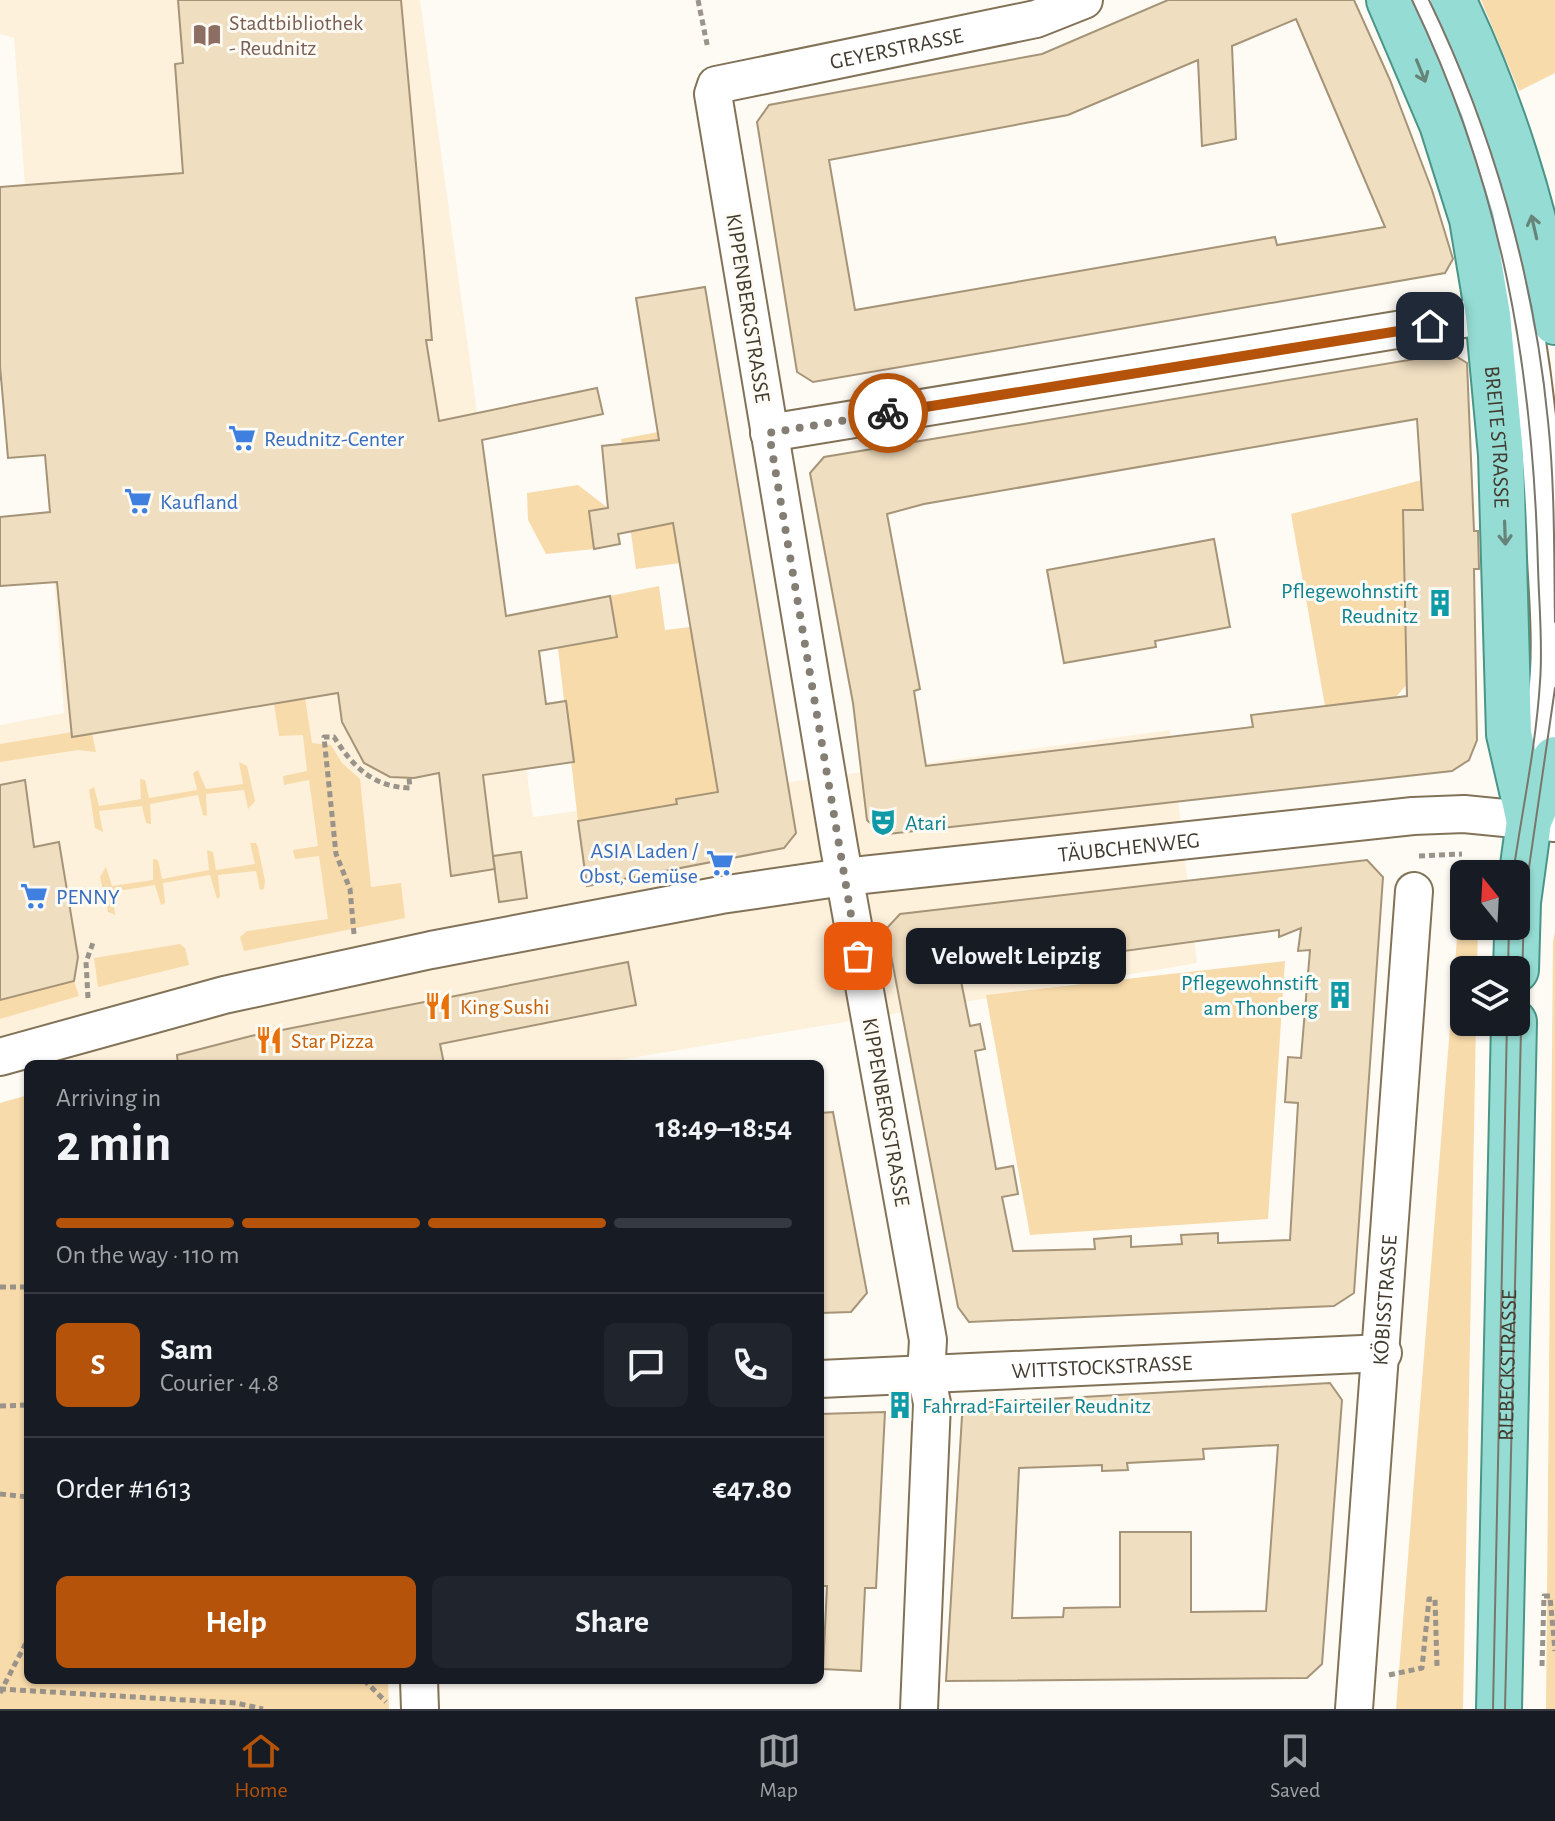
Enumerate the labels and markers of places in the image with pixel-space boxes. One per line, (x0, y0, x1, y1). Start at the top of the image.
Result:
place label: Stadtbibliothek - Reudnitz (229, 12, 363, 59)
library icon: Stadtbibliothek - Reudnitz (192, 20, 222, 50)
pin (1396, 292, 1464, 360)
supermarket icon: Reudnitz-Center (227, 423, 257, 453)
place label: Reudnitz-Center (264, 428, 404, 450)
supermarket icon: Kaufland (123, 486, 153, 516)
place label: Kaufland (160, 491, 238, 513)
place label: Pflegewohnstift Reudnitz (1281, 580, 1418, 627)
building icon: Pflegewohnstift Reudnitz (1425, 588, 1455, 618)
theatre icon: Atari (868, 807, 898, 837)
place label: Atari (905, 812, 947, 834)
place label: ASIA Laden / Obst, Gemüse (580, 840, 699, 887)
supermarket icon: ASIA Laden / Obst, Gemüse (705, 848, 735, 878)
supermarket icon: PENNY (19, 881, 49, 911)
place label: PENNY (56, 886, 120, 908)
pin (824, 922, 892, 990)
callout: Velowelt Leipzig (906, 928, 1126, 984)
place label: Pflegewohnstift am Thonberg (1181, 972, 1318, 1019)
building icon: Pflegewohnstift am Thonberg (1325, 980, 1355, 1010)
restaurant icon: King Sushi (423, 991, 453, 1021)
place label: King Sushi (460, 996, 550, 1018)
restaurant icon: Star Pizza (254, 1025, 284, 1055)
place label: Star Pizza (291, 1030, 374, 1052)
building icon: Fahrrad-Fairteiler Reudnitz (885, 1390, 915, 1420)
place label: Fahrrad-Fairteiler Reudnitz (922, 1395, 1151, 1417)

